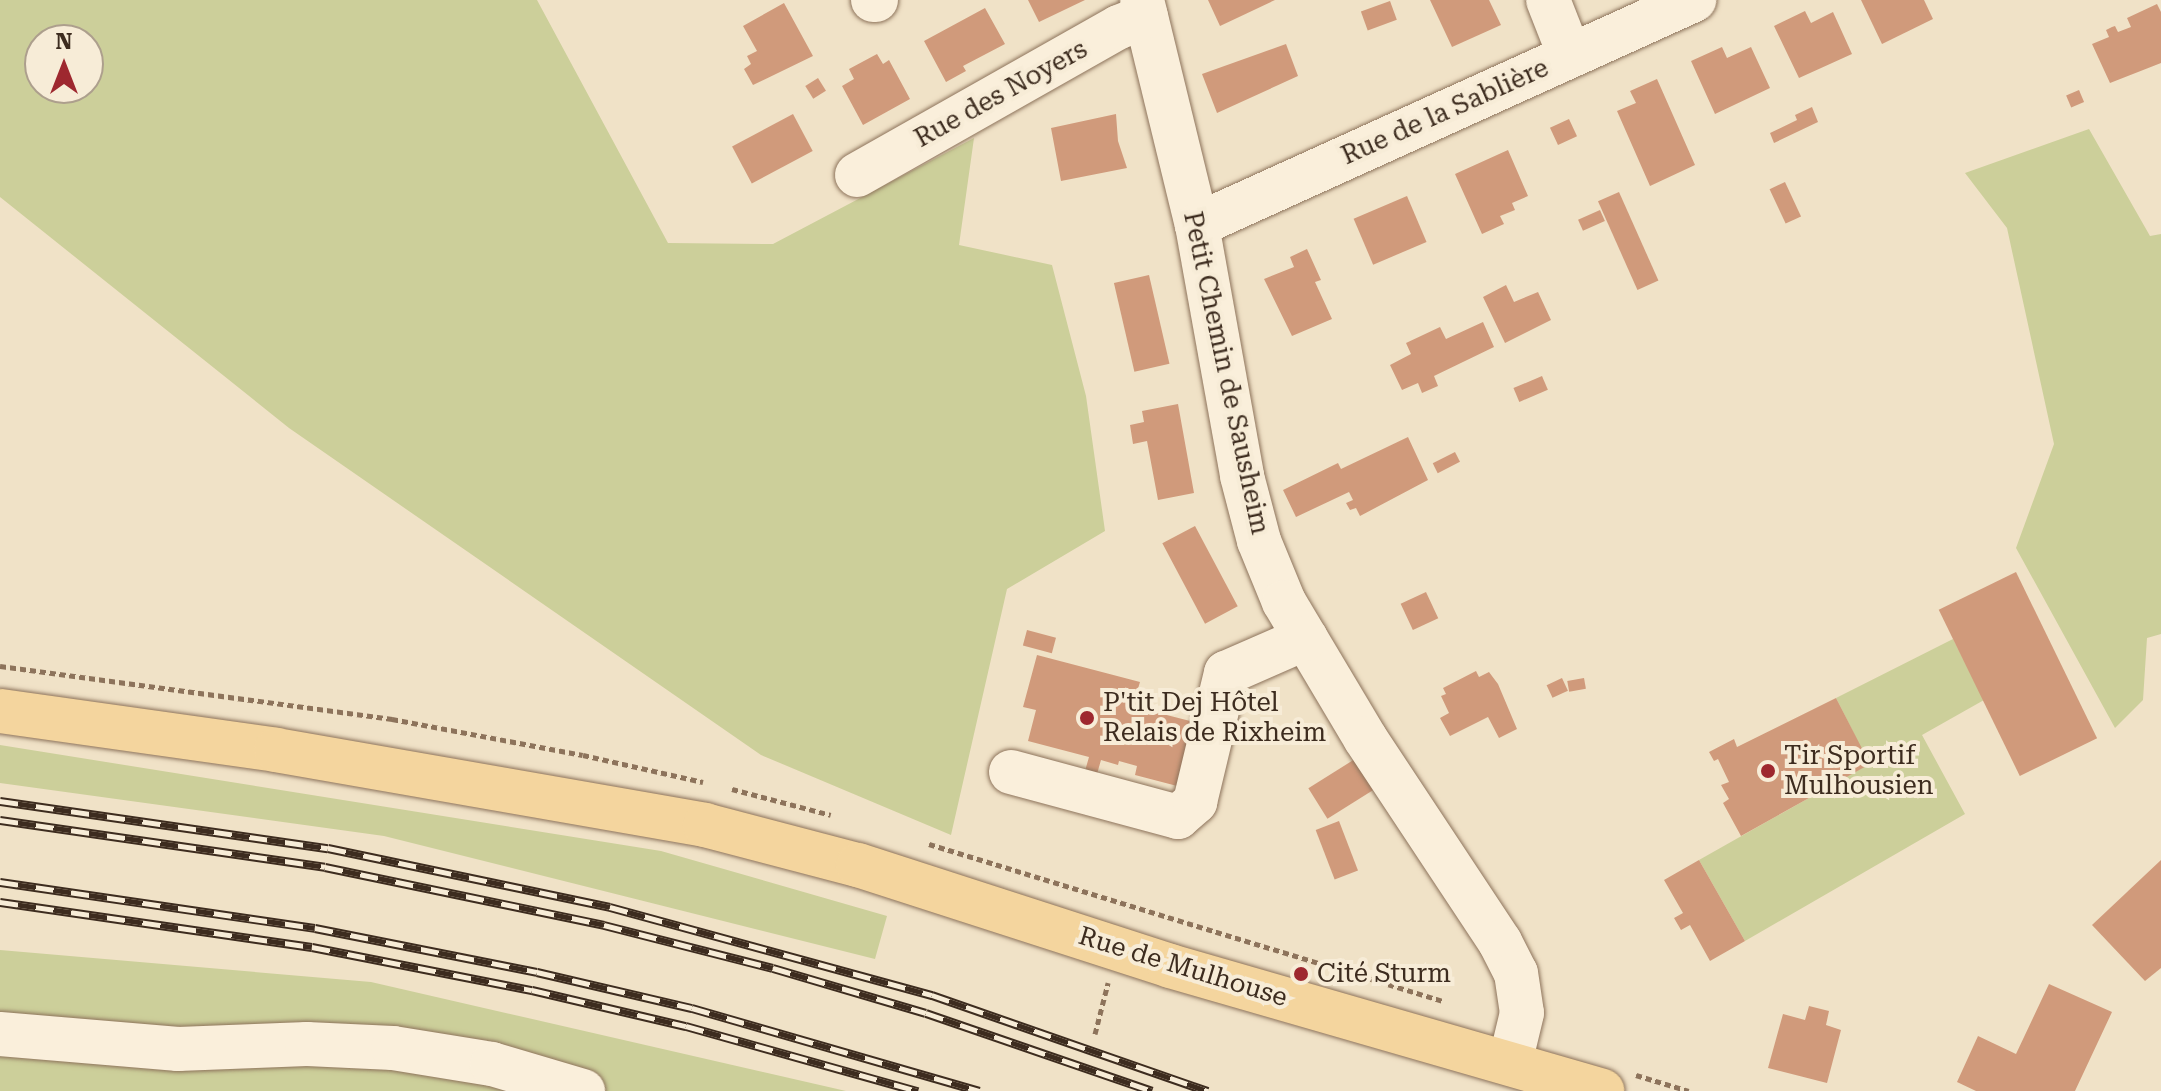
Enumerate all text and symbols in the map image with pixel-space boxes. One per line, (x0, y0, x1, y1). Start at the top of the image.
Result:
north arrow (24, 24, 104, 104)
text: N (56, 29, 72, 54)
street label: Rue des Noyers (909, 34, 1093, 154)
street label: Rue de la Sablière (1337, 52, 1553, 172)
street label: Petit Chemin de Sausheim (1177, 209, 1275, 537)
place label: P'tit Dej Hôtel Relais de Rixheim (1103, 687, 1326, 748)
marker: P'tit Dej Hôtel Relais de Rixheim (1078, 709, 1096, 727)
place label: Tir Sportif Mulhousien (1784, 740, 1934, 802)
marker: Tir Sportif Mulhousien (1759, 762, 1777, 780)
street label: Rue de Mulhouse (1075, 920, 1291, 1014)
place label: Cité Sturm (1317, 958, 1451, 990)
marker: Cité Sturm (1292, 965, 1310, 983)

